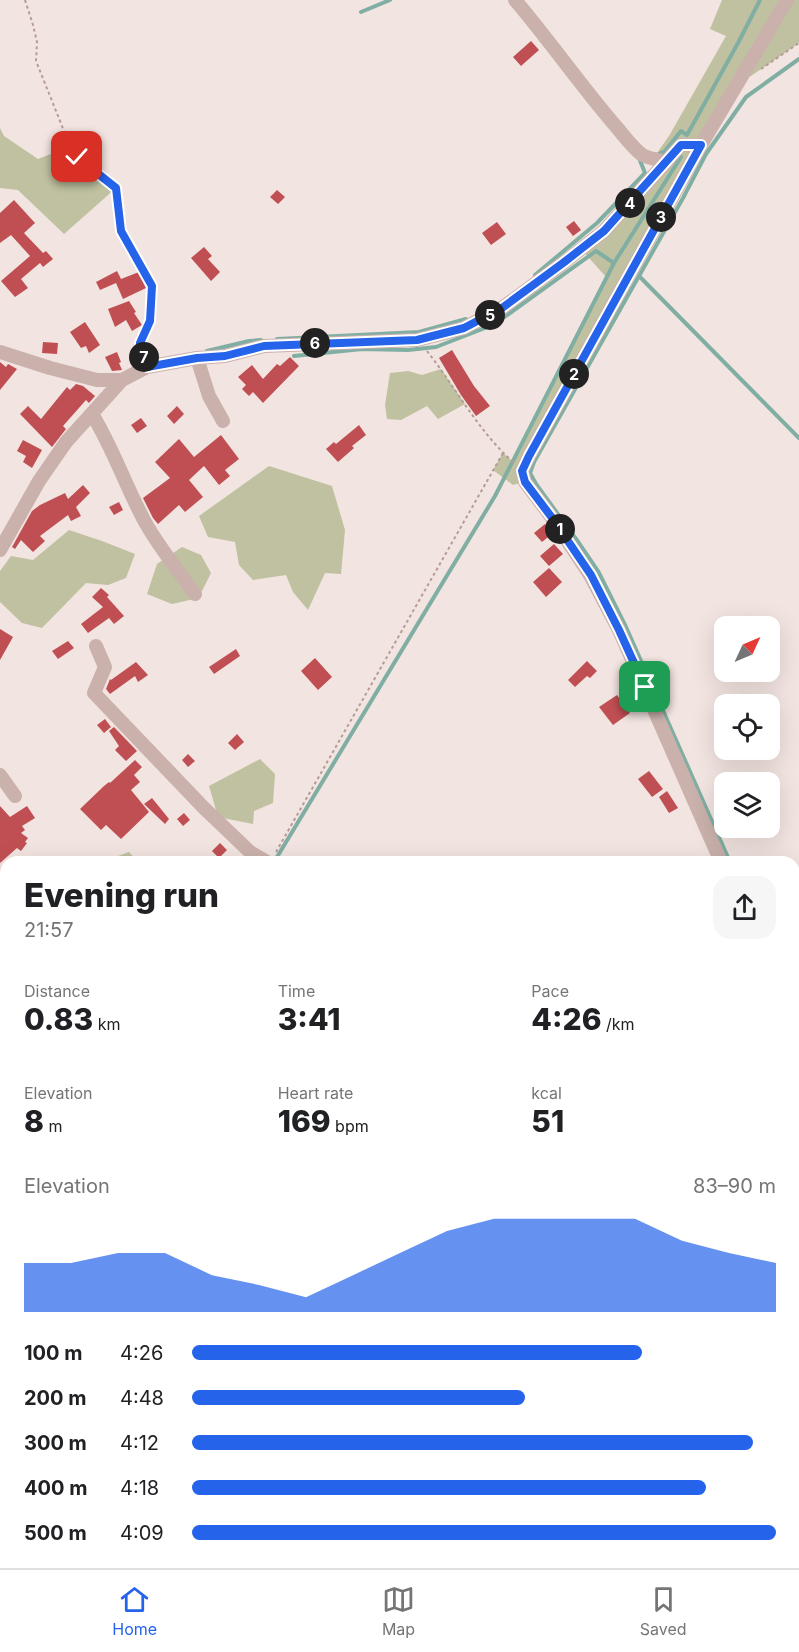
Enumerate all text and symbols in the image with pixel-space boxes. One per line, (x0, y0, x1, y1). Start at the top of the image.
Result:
pin (51, 131, 102, 182)
icon: check (60, 140, 93, 173)
pin: 4 (615, 188, 645, 218)
text: 4 (625, 193, 635, 213)
pin: 3 (646, 202, 676, 232)
text: 3 (656, 207, 666, 227)
pin: 5 (475, 300, 505, 330)
text: 5 (485, 305, 495, 325)
pin: 6 (300, 328, 330, 358)
text: 6 (310, 333, 320, 353)
pin: 7 (129, 342, 159, 372)
text: 7 (139, 347, 149, 367)
pin: 2 (559, 359, 589, 389)
text: 2 (569, 364, 579, 384)
pin: 1 (545, 514, 575, 544)
text: 1 (557, 519, 563, 539)
north arrow (714, 616, 780, 682)
map controls (714, 616, 780, 838)
pin (619, 661, 670, 712)
icon: arrive (628, 670, 661, 703)
button: locate (714, 694, 780, 760)
button: layers (714, 772, 780, 838)
text: Evening run (24, 875, 219, 915)
button: share (713, 876, 776, 939)
text: 21:57 (24, 918, 74, 942)
text: Distance (24, 981, 90, 1001)
text: Time (278, 981, 315, 1001)
text: Pace (531, 981, 569, 1001)
text: 0.83 (24, 1001, 93, 1037)
text: 3:41 (278, 1001, 340, 1037)
text: 4:26 (531, 1001, 602, 1037)
text: km (93, 1014, 120, 1034)
text: /km (602, 1014, 635, 1034)
text: Elevation (24, 1083, 93, 1103)
text: Heart rate (278, 1083, 353, 1103)
text: kcal (531, 1083, 562, 1103)
text: 8 (24, 1103, 44, 1139)
text: 169 (278, 1103, 331, 1139)
text: 51 (531, 1103, 564, 1139)
text: m (44, 1116, 62, 1136)
text: bpm (331, 1116, 369, 1136)
text: Elevation (24, 1174, 110, 1198)
text: 83–90 m (693, 1174, 776, 1198)
text: 100 m (24, 1341, 83, 1365)
text: 4:26 (120, 1341, 163, 1365)
text: 200 m (24, 1386, 87, 1410)
text: 4:48 (120, 1386, 164, 1410)
text: 300 m (24, 1431, 87, 1455)
text: 4:12 (120, 1431, 159, 1455)
text: 400 m (24, 1476, 88, 1500)
text: 4:18 (120, 1476, 159, 1500)
text: 500 m (24, 1521, 87, 1545)
text: 4:09 (120, 1521, 164, 1545)
tab: Home (112, 1583, 157, 1639)
tab: Map (382, 1583, 415, 1639)
tab: Saved (640, 1583, 687, 1639)

